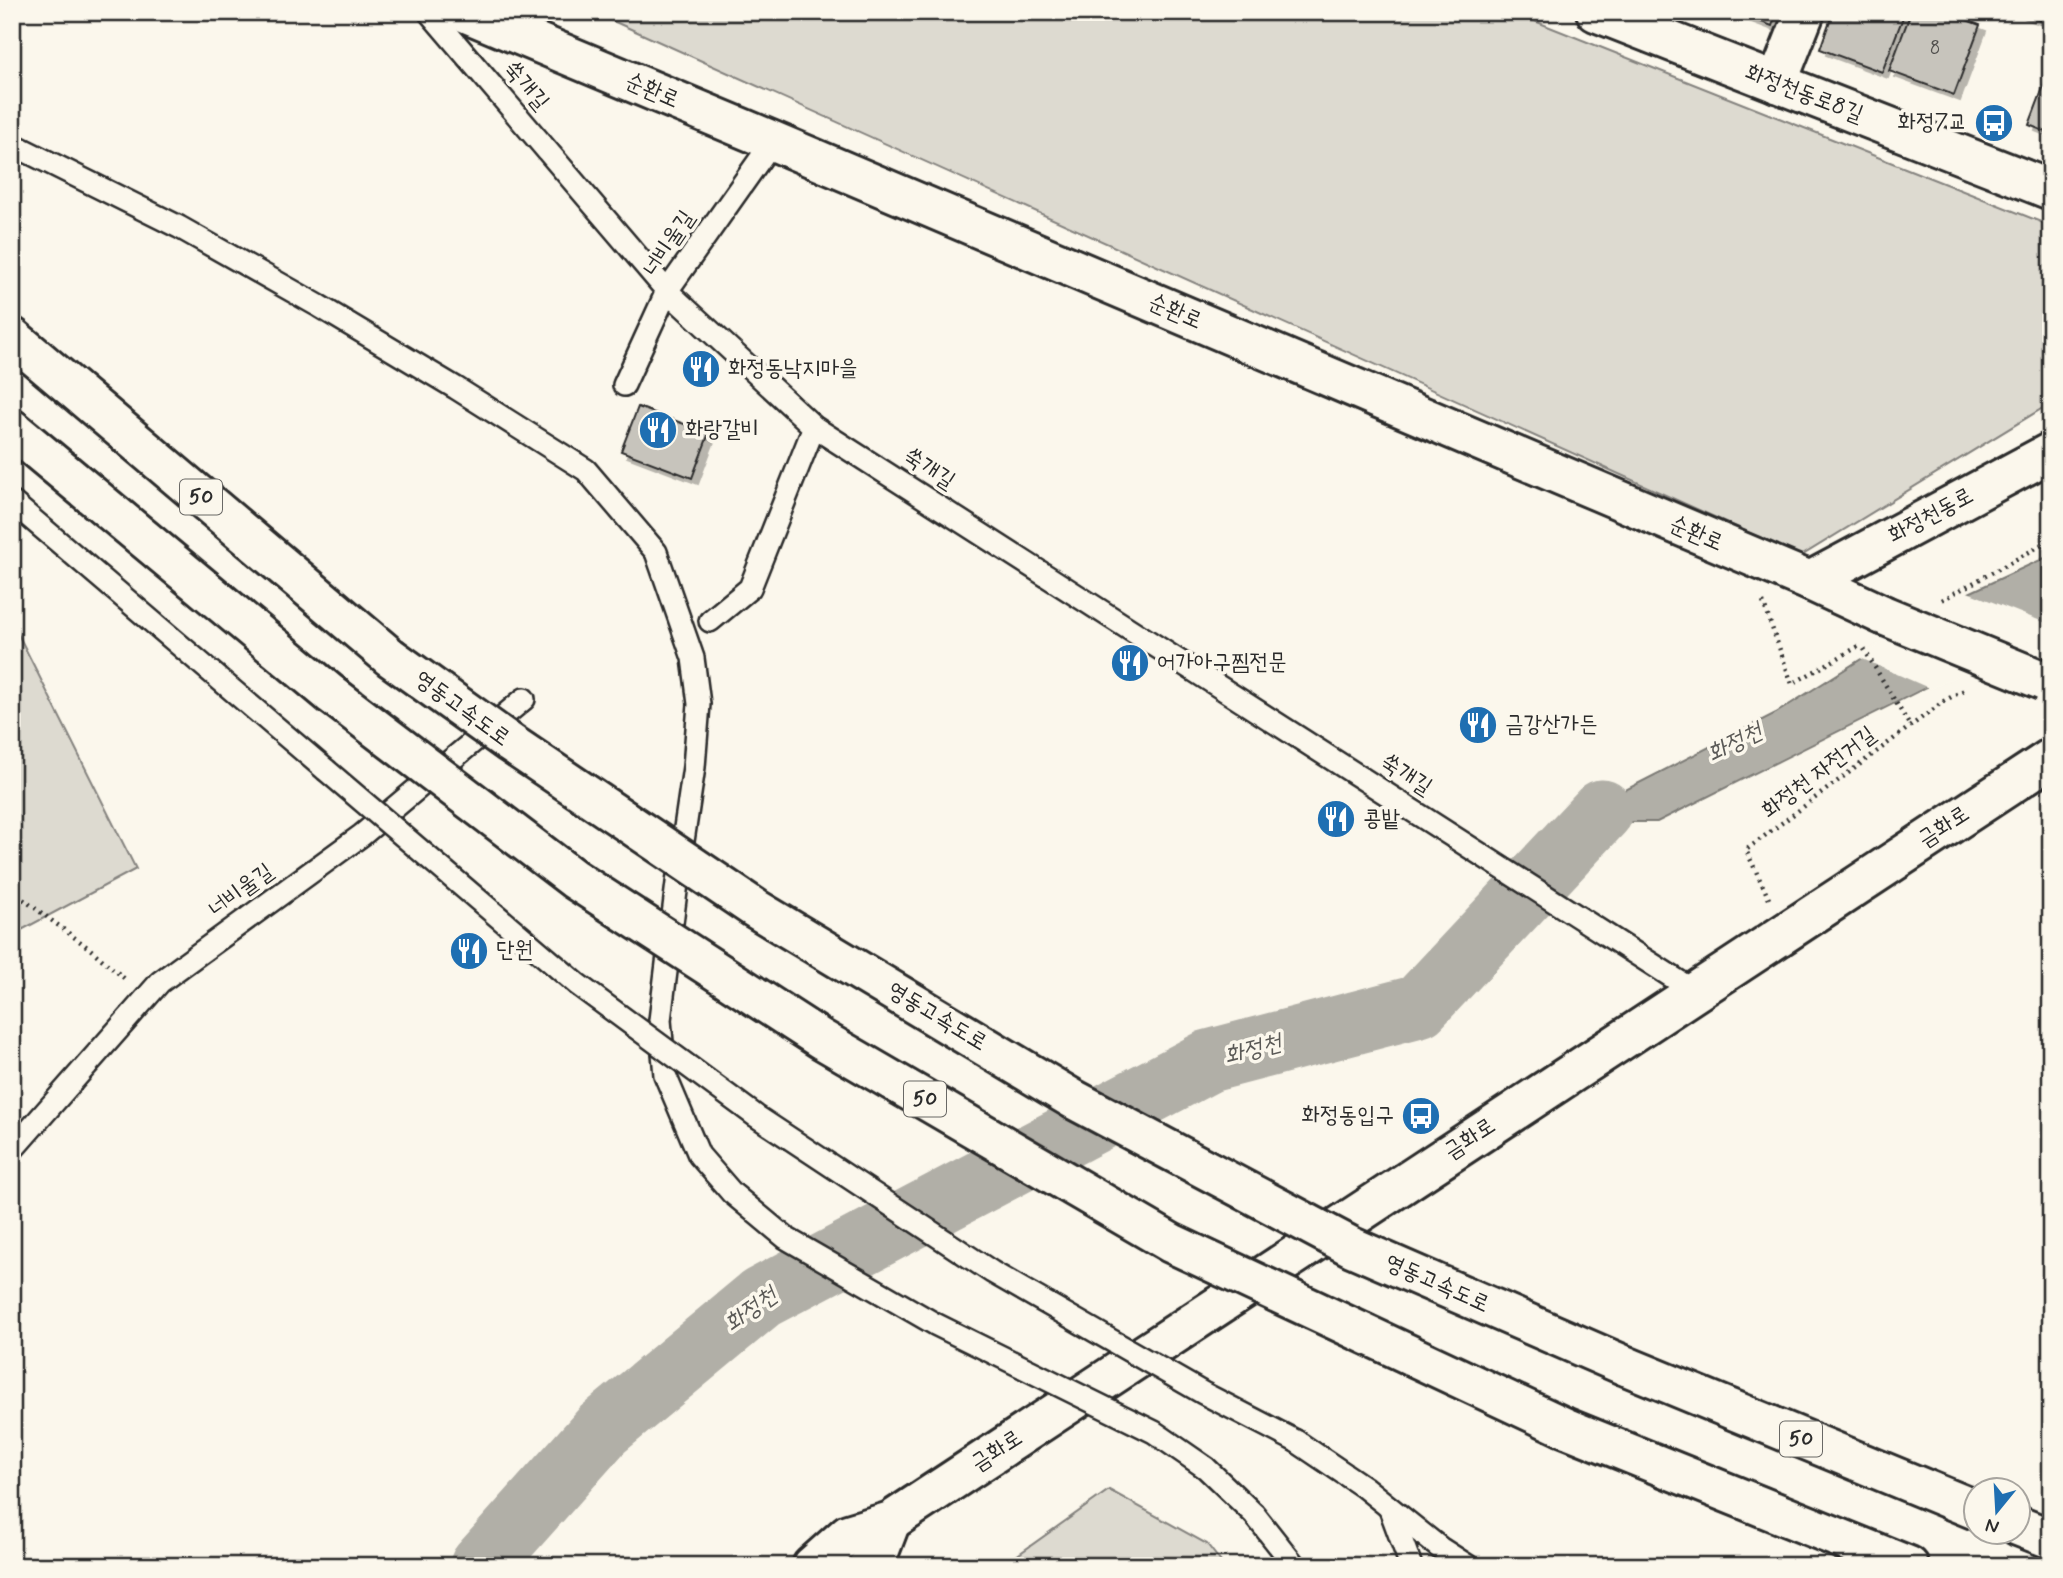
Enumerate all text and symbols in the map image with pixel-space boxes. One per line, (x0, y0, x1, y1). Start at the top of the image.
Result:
house number: 8 (1930, 36, 1940, 61)
street label: 쑥개길 (497, 55, 555, 117)
street label: 화정천동로8길 (1741, 58, 1867, 130)
street label: 순환로 (621, 66, 683, 116)
bus stop icon: 화정7교 (1973, 102, 2015, 144)
place label: 화정7교 (1898, 108, 1967, 138)
street label: 너비울길 (636, 205, 702, 283)
street label: 순환로 (1144, 287, 1206, 337)
restaurant icon: 화정동낙지마을 (680, 348, 722, 390)
place label: 화정동낙지마을 (728, 354, 858, 384)
restaurant icon: 화랑갈비 (637, 409, 679, 451)
place label: 화랑갈비 (685, 415, 759, 445)
street label: 쑥개길 (898, 441, 960, 497)
road number: 50 (180, 480, 222, 514)
street label: 화정천동로 (1883, 481, 1979, 551)
street label: 순환로 (1665, 509, 1727, 559)
restaurant icon: 어가아구찜전문 (1109, 642, 1151, 684)
place label: 어가아구찜전문 (1157, 648, 1287, 678)
street label: 영동고속도로 (408, 664, 516, 754)
restaurant icon: 금강산가든 (1457, 704, 1499, 746)
place label: 금강산가든 (1505, 710, 1598, 740)
water label: 화정천 (1702, 715, 1770, 770)
street label: 화정천 자전거길 (1756, 720, 1882, 826)
street label: 쑥개길 (1375, 747, 1437, 803)
restaurant icon: 콩밭 (1315, 798, 1357, 840)
street label: 금화로 (1913, 799, 1975, 855)
place label: 콩밭 (1363, 804, 1401, 834)
street label: 너비울길 (202, 857, 280, 925)
restaurant icon: 단원 (448, 930, 490, 972)
place label: 단원 (496, 936, 533, 966)
street label: 영동고속도로 (882, 976, 992, 1058)
water label: 화정천 (1221, 1027, 1288, 1072)
road number: 50 (904, 1082, 946, 1116)
bus stop icon: 화정동입구 (1400, 1095, 1442, 1137)
place label: 화정동입구 (1301, 1101, 1394, 1131)
street label: 금화로 (1439, 1111, 1501, 1167)
street label: 영동고속도로 (1380, 1248, 1494, 1320)
water label: 화정천 (718, 1279, 786, 1340)
road number: 50 (1780, 1422, 1822, 1456)
street label: 금화로 (966, 1423, 1028, 1479)
north arrow (1962, 1476, 2032, 1546)
text: N (1982, 1512, 2002, 1540)

